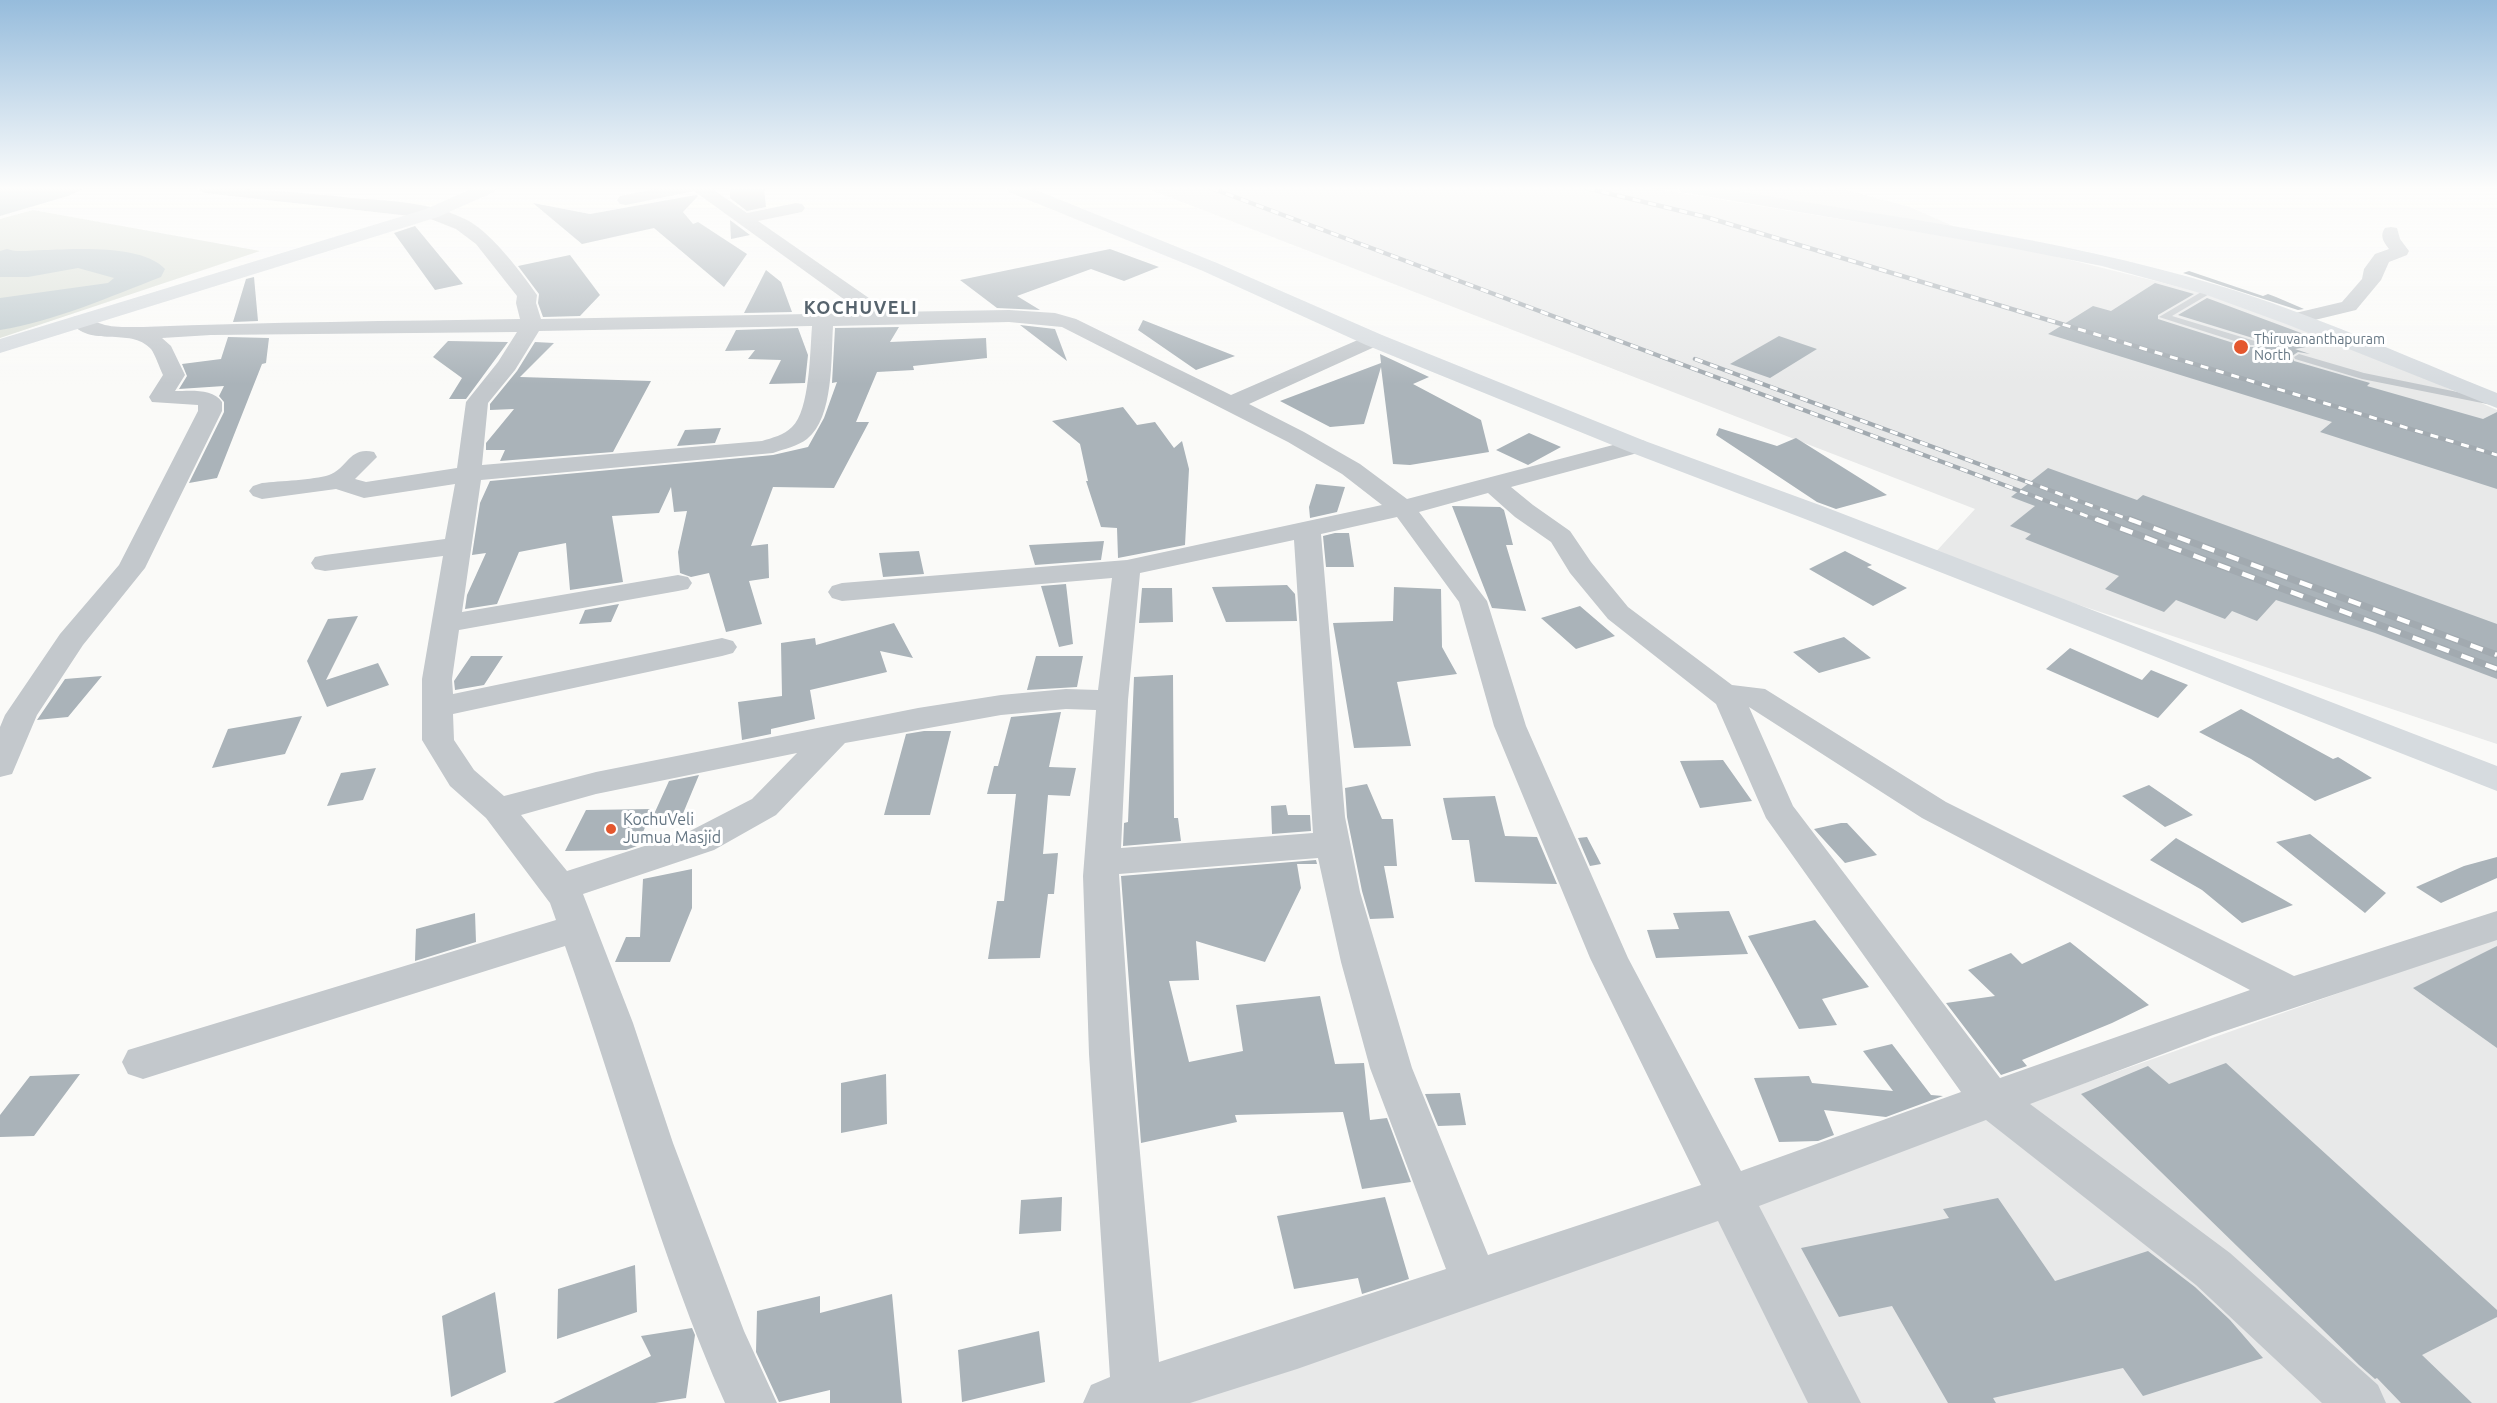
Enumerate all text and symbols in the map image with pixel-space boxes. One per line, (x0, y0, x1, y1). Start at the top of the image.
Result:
district label: KOCHUVELI (804, 297, 918, 319)
place label: Thiruvananthapuram North (2254, 331, 2385, 364)
marker: Thiruvananthapuram North (2232, 338, 2250, 356)
place label: KochuVeli Jumua Masjid (623, 810, 721, 848)
marker: KochuVeli Jumua Masjid (604, 822, 618, 836)

